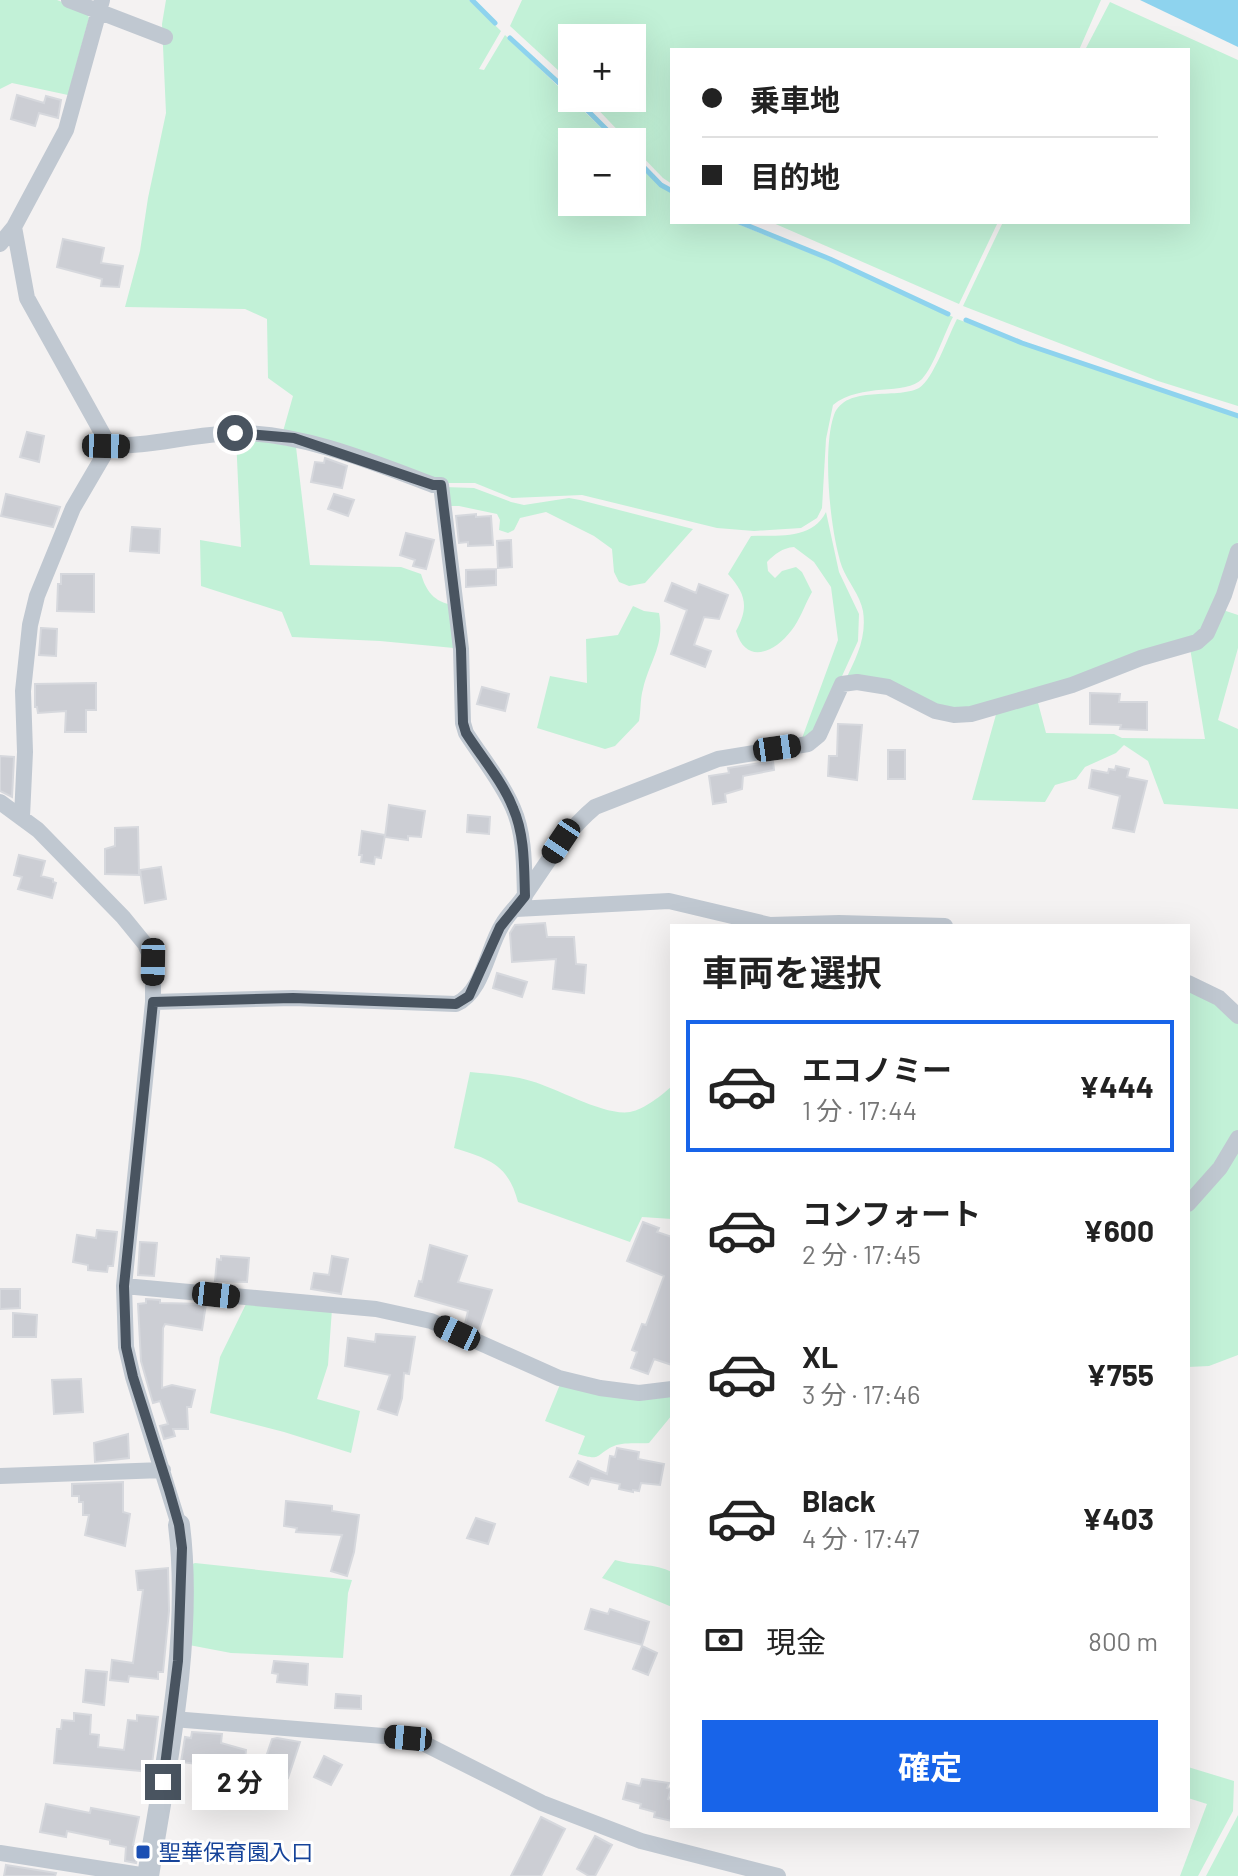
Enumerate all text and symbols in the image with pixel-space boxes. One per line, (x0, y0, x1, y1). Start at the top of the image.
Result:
map controls (558, 24, 646, 216)
button: + (558, 24, 646, 112)
text: 乗車地 (750, 81, 840, 117)
button: − (558, 128, 646, 216)
text: 目的地 (750, 158, 840, 194)
route start (217, 415, 253, 451)
car (82, 434, 130, 458)
car (752, 733, 802, 763)
car (538, 814, 584, 868)
car (141, 938, 165, 986)
text: 車両を選択 (702, 950, 882, 993)
icon: car (706, 1050, 778, 1122)
text: エコノミー (802, 1051, 952, 1087)
text: ¥444 (1079, 1068, 1154, 1104)
text: 1 分 · 17:44 (802, 1094, 917, 1125)
icon: car (706, 1194, 778, 1266)
text: コンフォート (802, 1195, 981, 1231)
text: ¥600 (1083, 1212, 1154, 1248)
text: 2 分 · 17:45 (802, 1238, 921, 1269)
car (191, 1281, 241, 1309)
car (430, 1312, 484, 1354)
icon: car (706, 1338, 778, 1410)
text: XL (802, 1338, 838, 1374)
text: ¥755 (1086, 1356, 1154, 1392)
text: 3 分 · 17:46 (802, 1378, 920, 1409)
icon: car (706, 1482, 778, 1554)
text: Black (802, 1482, 876, 1518)
text: ¥403 (1082, 1500, 1154, 1536)
text: 4 分 · 17:47 (802, 1522, 919, 1553)
icon: cash (702, 1618, 746, 1662)
text: 現金 (766, 1623, 826, 1659)
text: 800 m (1088, 1625, 1158, 1656)
button: 確定 (702, 1720, 1158, 1812)
car (383, 1724, 433, 1752)
callout: 2 分 (191, 1754, 287, 1810)
route end (145, 1764, 181, 1800)
text: 2 分 (217, 1766, 263, 1797)
place label: 聖華保育園入口 (159, 1838, 313, 1864)
marker: 聖華保育園入口 (134, 1843, 152, 1861)

